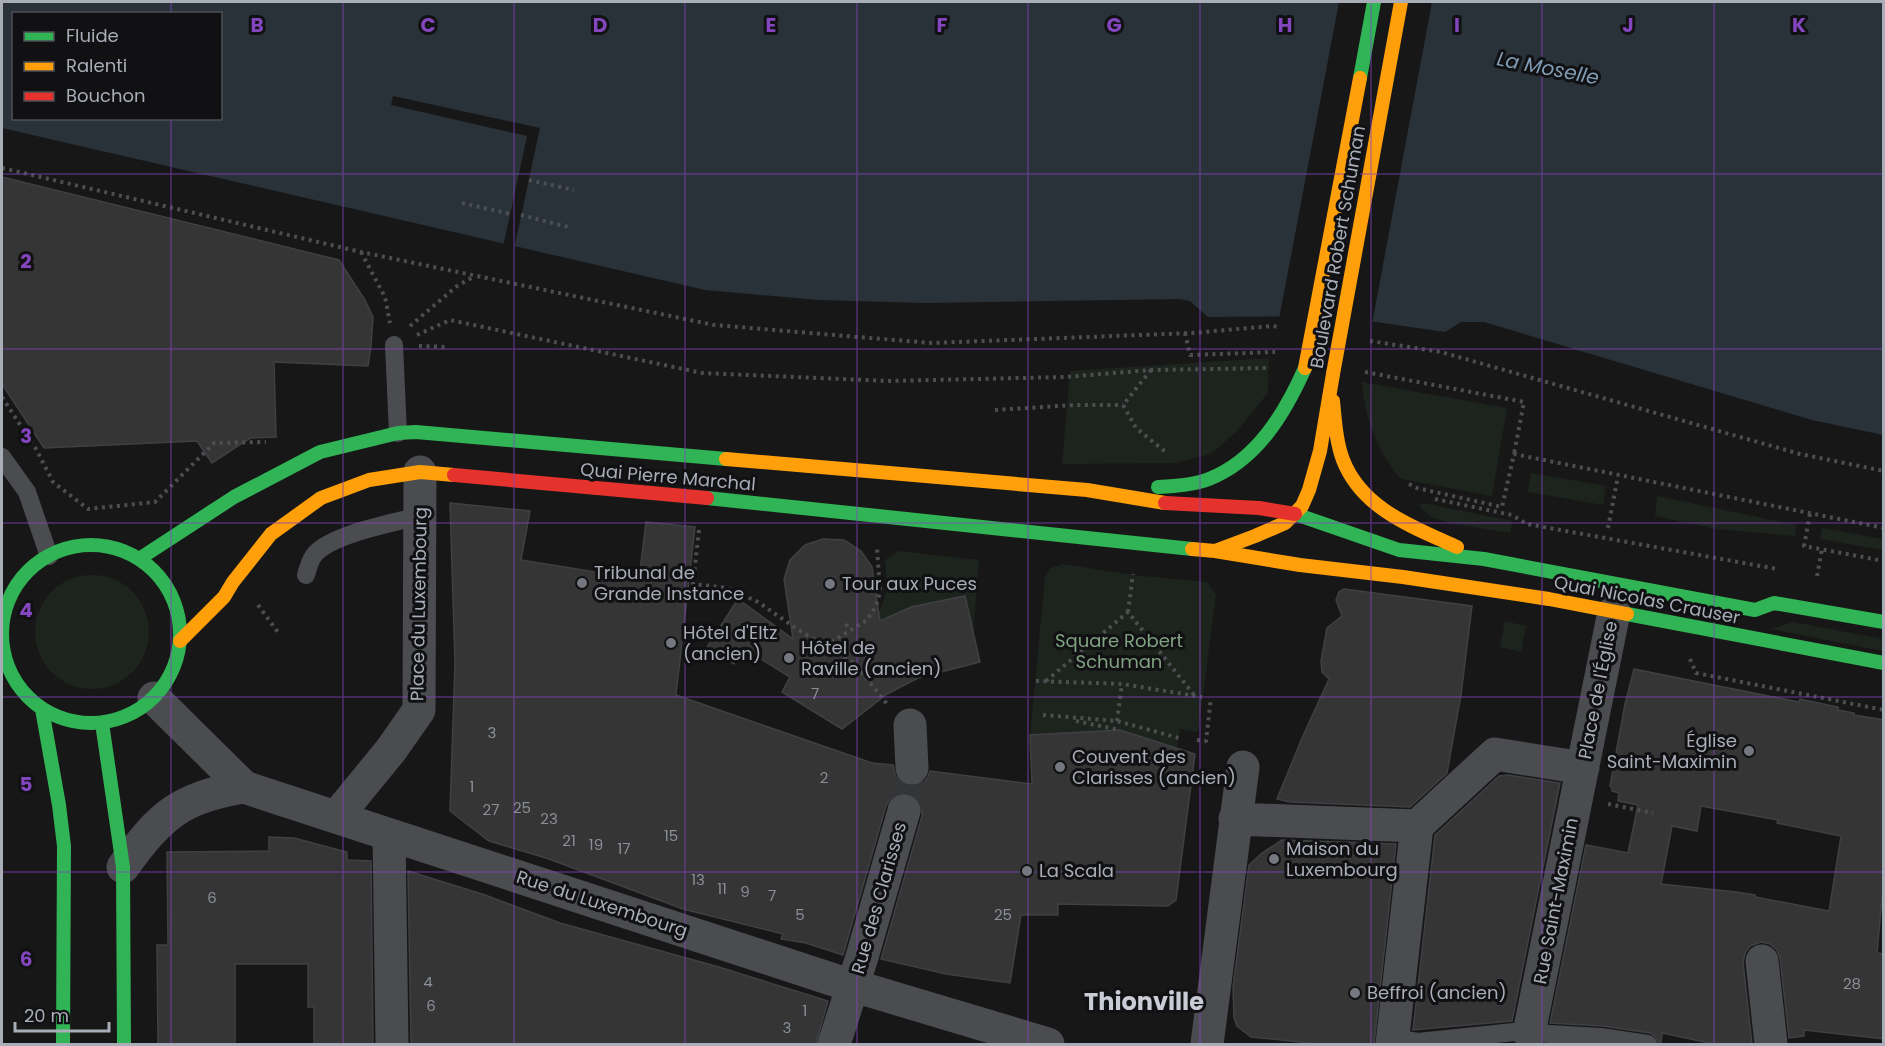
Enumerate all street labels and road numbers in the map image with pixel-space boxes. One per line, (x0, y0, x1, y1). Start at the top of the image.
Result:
street label: Boulevard Robert Schuman (1304, 123, 1371, 370)
street label: Quai Pierre Marchal (579, 456, 757, 497)
street label: Place du Luxembourg (404, 507, 433, 701)
street label: Quai Nicolas Crauser (1552, 569, 1743, 630)
street label: Place de l'Église (1572, 619, 1623, 761)
street label: Rue Saint-Maximin (1527, 816, 1584, 986)
street label: Rue des Clarisses (845, 819, 912, 977)
street label: Rue du Luxembourg (513, 864, 691, 943)

